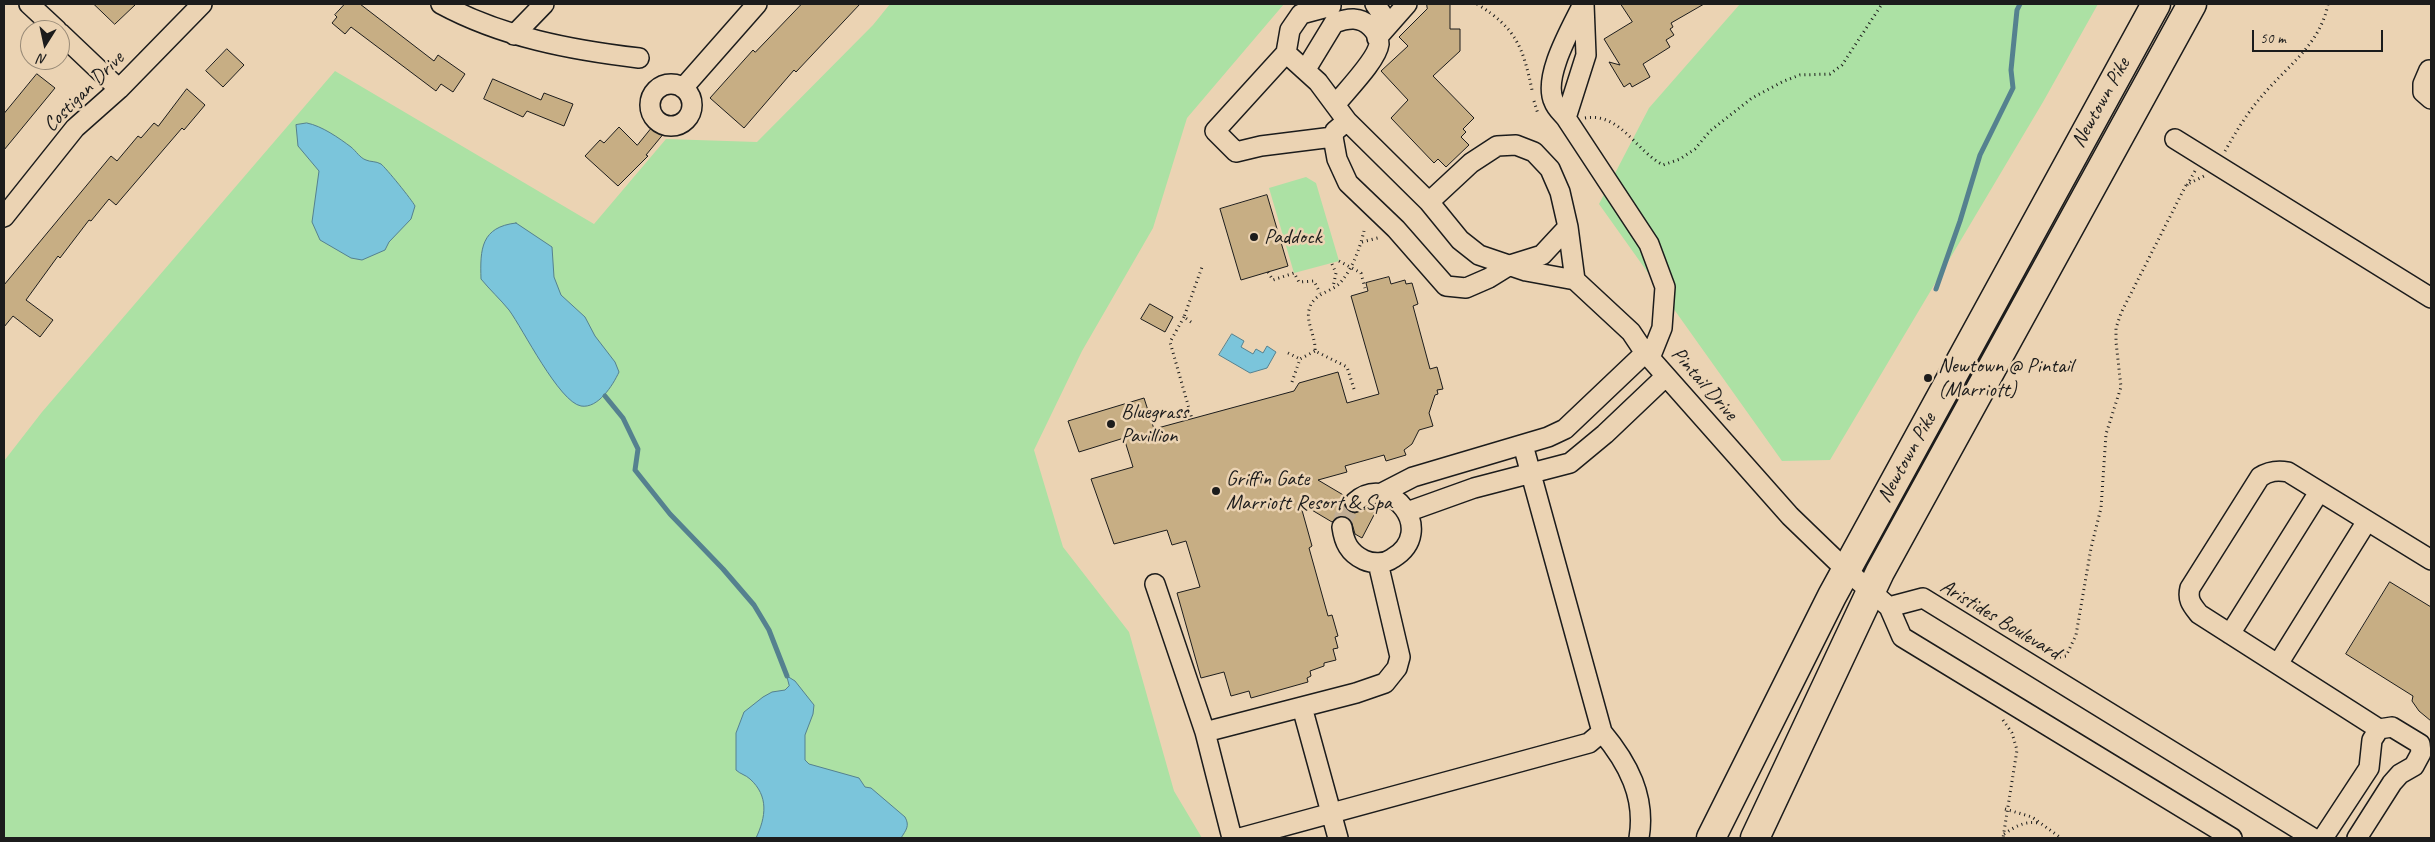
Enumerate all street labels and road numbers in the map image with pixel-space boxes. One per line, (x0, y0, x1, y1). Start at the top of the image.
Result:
street label: Costigan Drive (38, 46, 130, 138)
street label: Newtown Pike (2066, 54, 2136, 152)
street label: Pintail Drive (1665, 342, 1743, 426)
street label: Newtown Pike (1872, 409, 1942, 507)
street label: Aristides Boulevard (1935, 574, 2065, 666)

